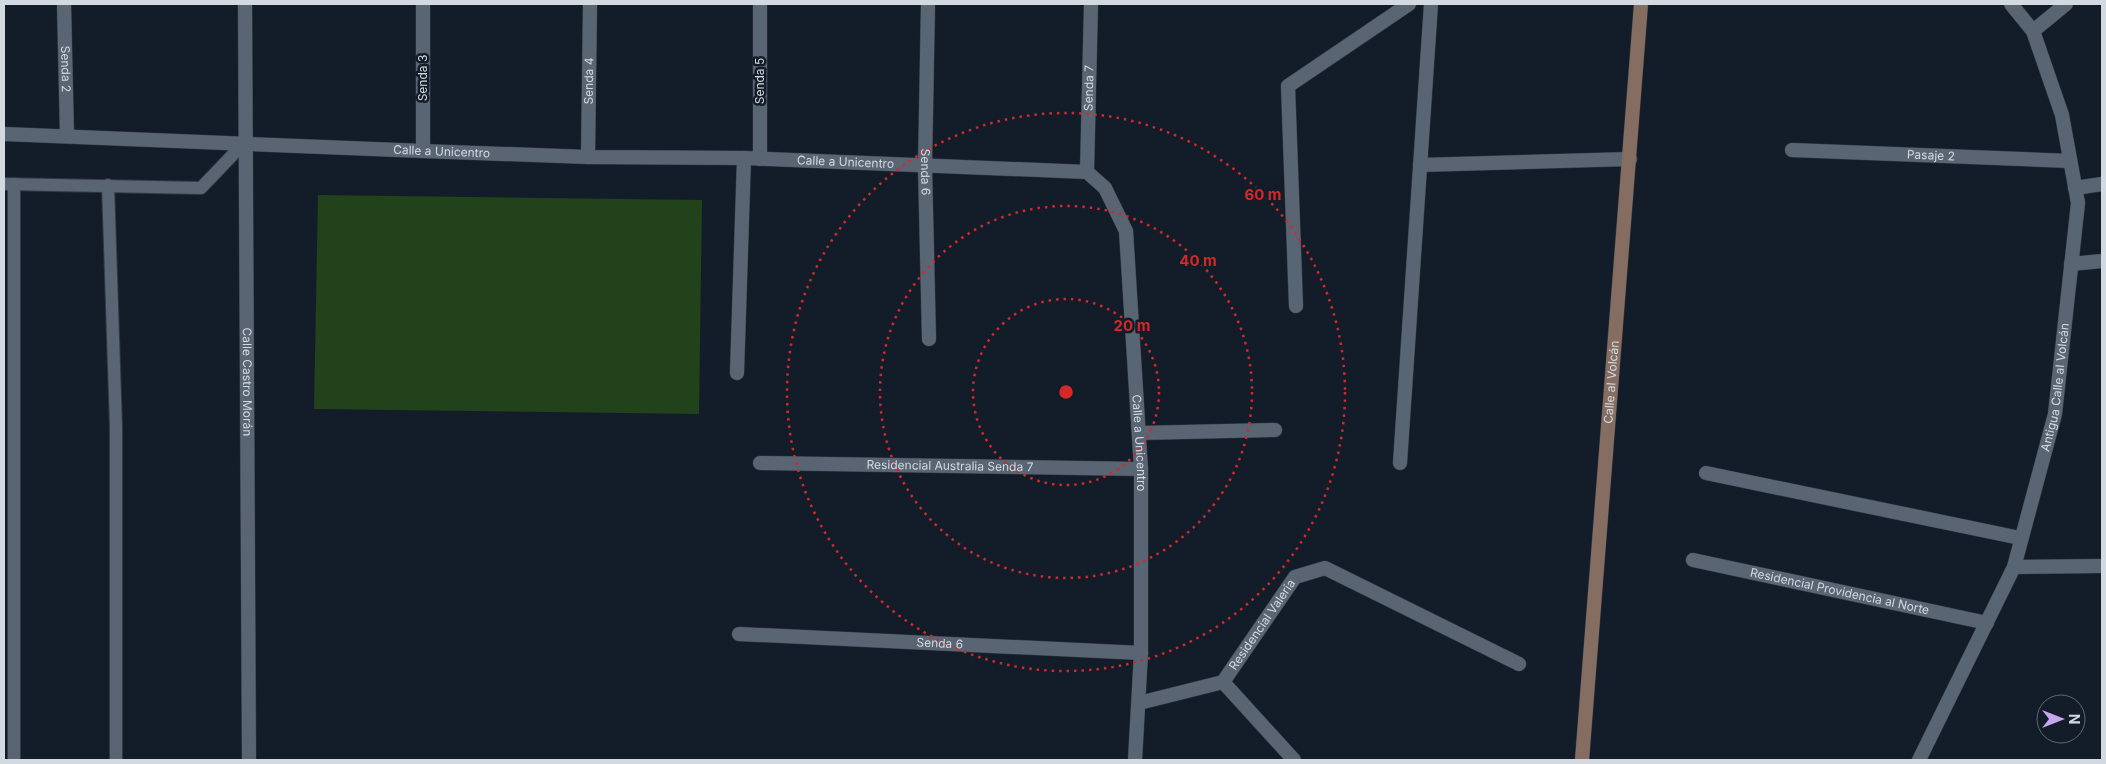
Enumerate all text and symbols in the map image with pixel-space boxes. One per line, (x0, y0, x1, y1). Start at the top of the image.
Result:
street label: Senda 2 (58, 46, 74, 92)
street label: Senda 3 (415, 55, 430, 101)
street label: Senda 4 (581, 57, 596, 105)
street label: Senda 5 (752, 58, 767, 104)
street label: Senda 7 (1080, 65, 1097, 111)
street label: Calle a Unicentro (393, 142, 490, 160)
street label: Pasaje 2 (1907, 147, 1955, 163)
street label: Senda 6 (918, 148, 934, 195)
street label: Calle a Unicentro (797, 152, 894, 171)
text: 60 m (1244, 185, 1282, 204)
text: 40 m (1179, 251, 1217, 270)
text: 20 m (1114, 316, 1150, 335)
street label: Antigua Calle al Volcán (2037, 322, 2072, 453)
street label: Calle Castro Morán (240, 328, 255, 436)
street label: Calle al Volcán (1600, 340, 1622, 424)
centre of rings (1057, 383, 1075, 401)
street label: Calle a Unicentro (1129, 394, 1149, 491)
street label: Residencial Australia Senda 7 (866, 457, 1034, 474)
street label: Residencial Providencia al Norte (1749, 564, 1931, 617)
street label: Residencial Valeria (1225, 576, 1298, 673)
street label: Senda 6 (916, 634, 963, 652)
north arrow (2036, 694, 2086, 744)
text: N (2066, 714, 2083, 724)

